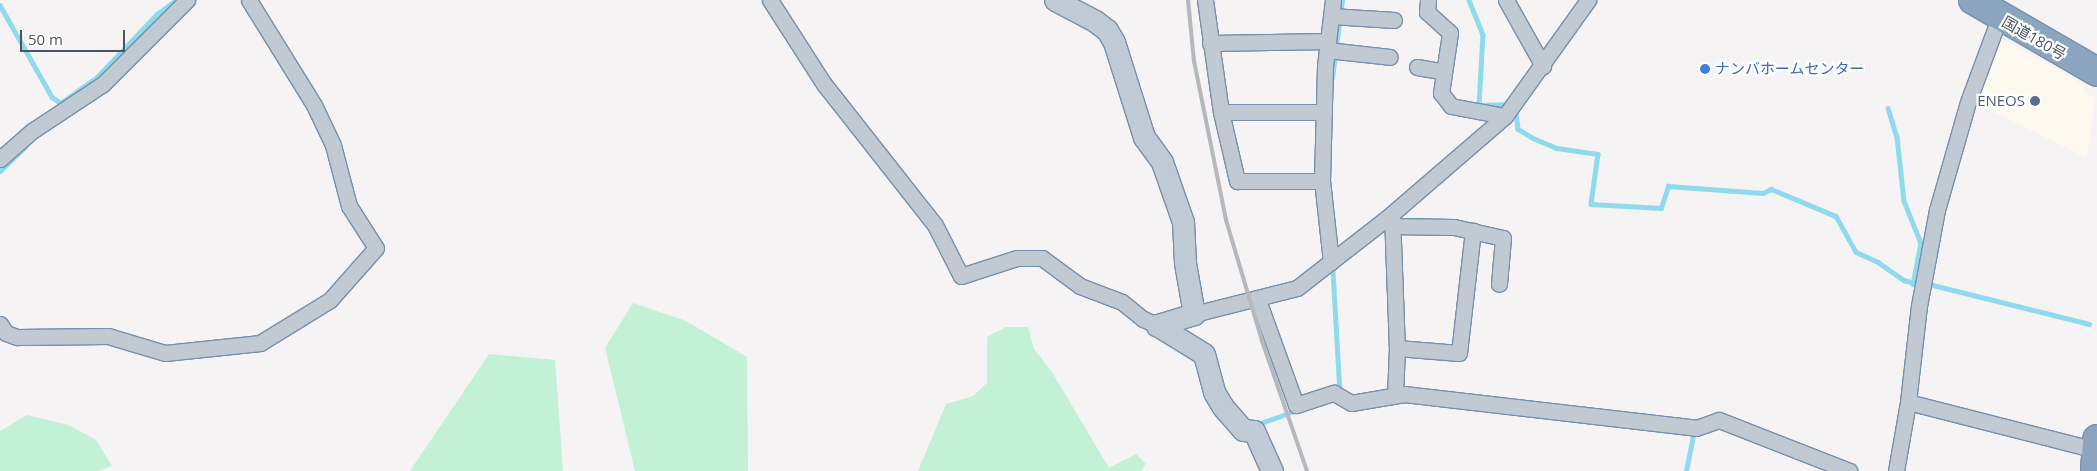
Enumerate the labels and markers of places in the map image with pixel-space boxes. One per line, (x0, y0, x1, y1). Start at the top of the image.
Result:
place label: ナンバホームセンター (1715, 60, 1865, 78)
marker: ナンバホームセンター (1699, 63, 1711, 75)
place label: ENEOS (1977, 92, 2025, 110)
marker: ENEOS (2029, 95, 2041, 107)

